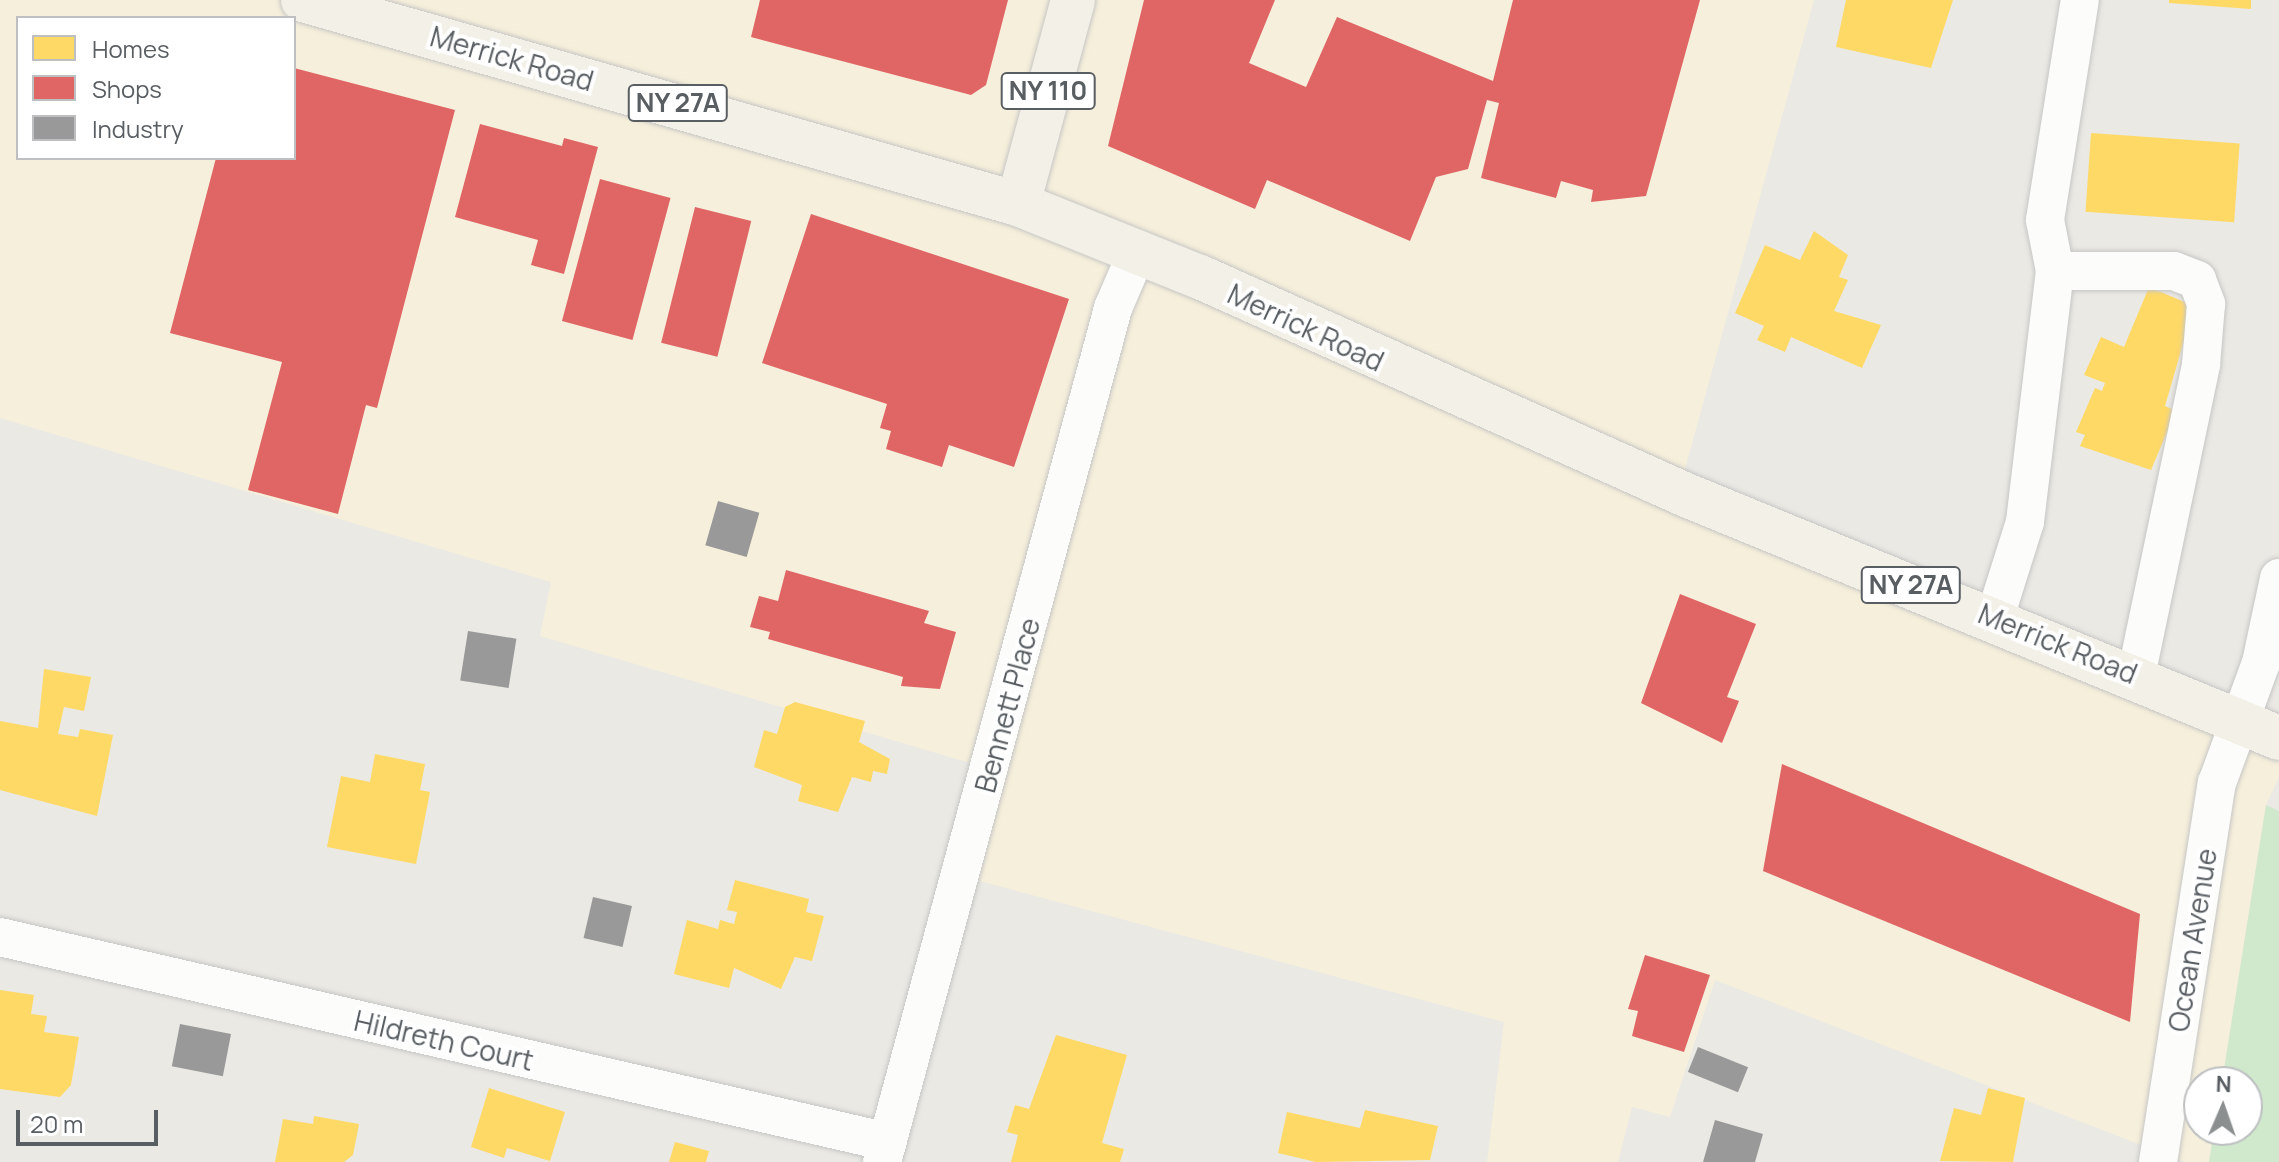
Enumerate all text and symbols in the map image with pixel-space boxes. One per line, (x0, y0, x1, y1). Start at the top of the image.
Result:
legend (16, 16, 296, 160)
street label: Merrick Road (427, 19, 597, 97)
text: Homes (92, 32, 170, 65)
road number: NY 110 (1000, 69, 1096, 113)
text: Shops (92, 72, 162, 105)
road number: NY 27A (626, 81, 730, 125)
text: Industry (92, 112, 184, 145)
street label: Merrick Road (1223, 276, 1389, 378)
road number: NY 27A (1859, 563, 1963, 607)
street label: Merrick Road (1974, 596, 2142, 690)
street label: Bennett Place (968, 614, 1046, 796)
street label: Ocean Avenue (2161, 846, 2223, 1034)
street label: Hildreth Court (351, 1003, 537, 1077)
north arrow (2183, 1066, 2263, 1146)
text: N (2215, 1069, 2232, 1099)
scale bar (20, 1094, 162, 1144)
text: 20 m (30, 1107, 83, 1140)

